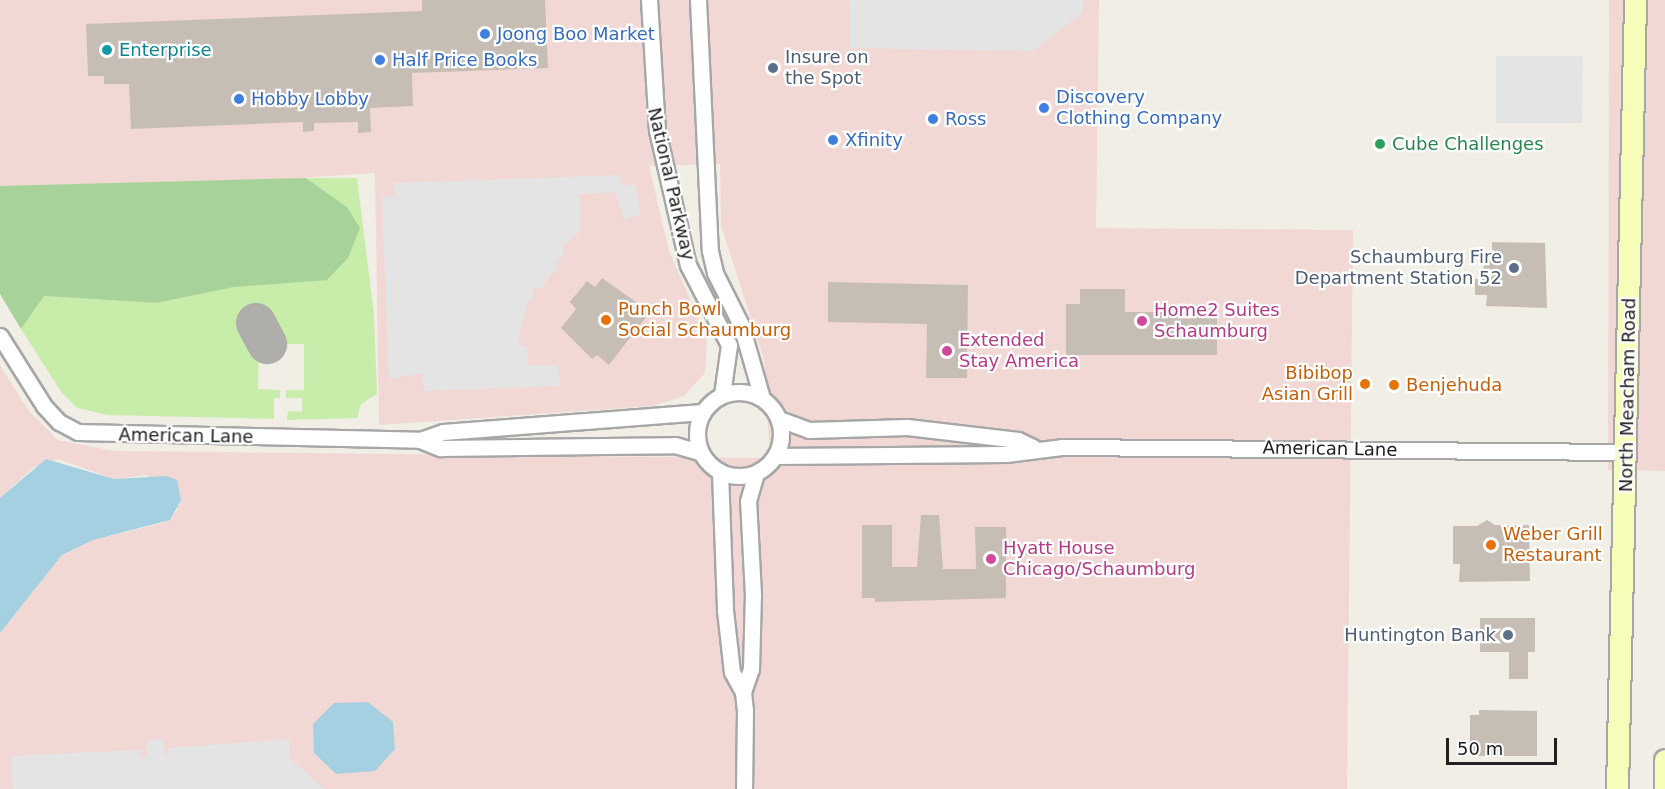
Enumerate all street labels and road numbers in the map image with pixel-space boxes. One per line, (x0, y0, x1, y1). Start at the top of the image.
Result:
street label: National Parkway (643, 106, 699, 262)
street label: North Meacham Road (1616, 298, 1640, 492)
street label: American Lane (118, 424, 254, 448)
street label: American Lane (1262, 437, 1398, 461)

